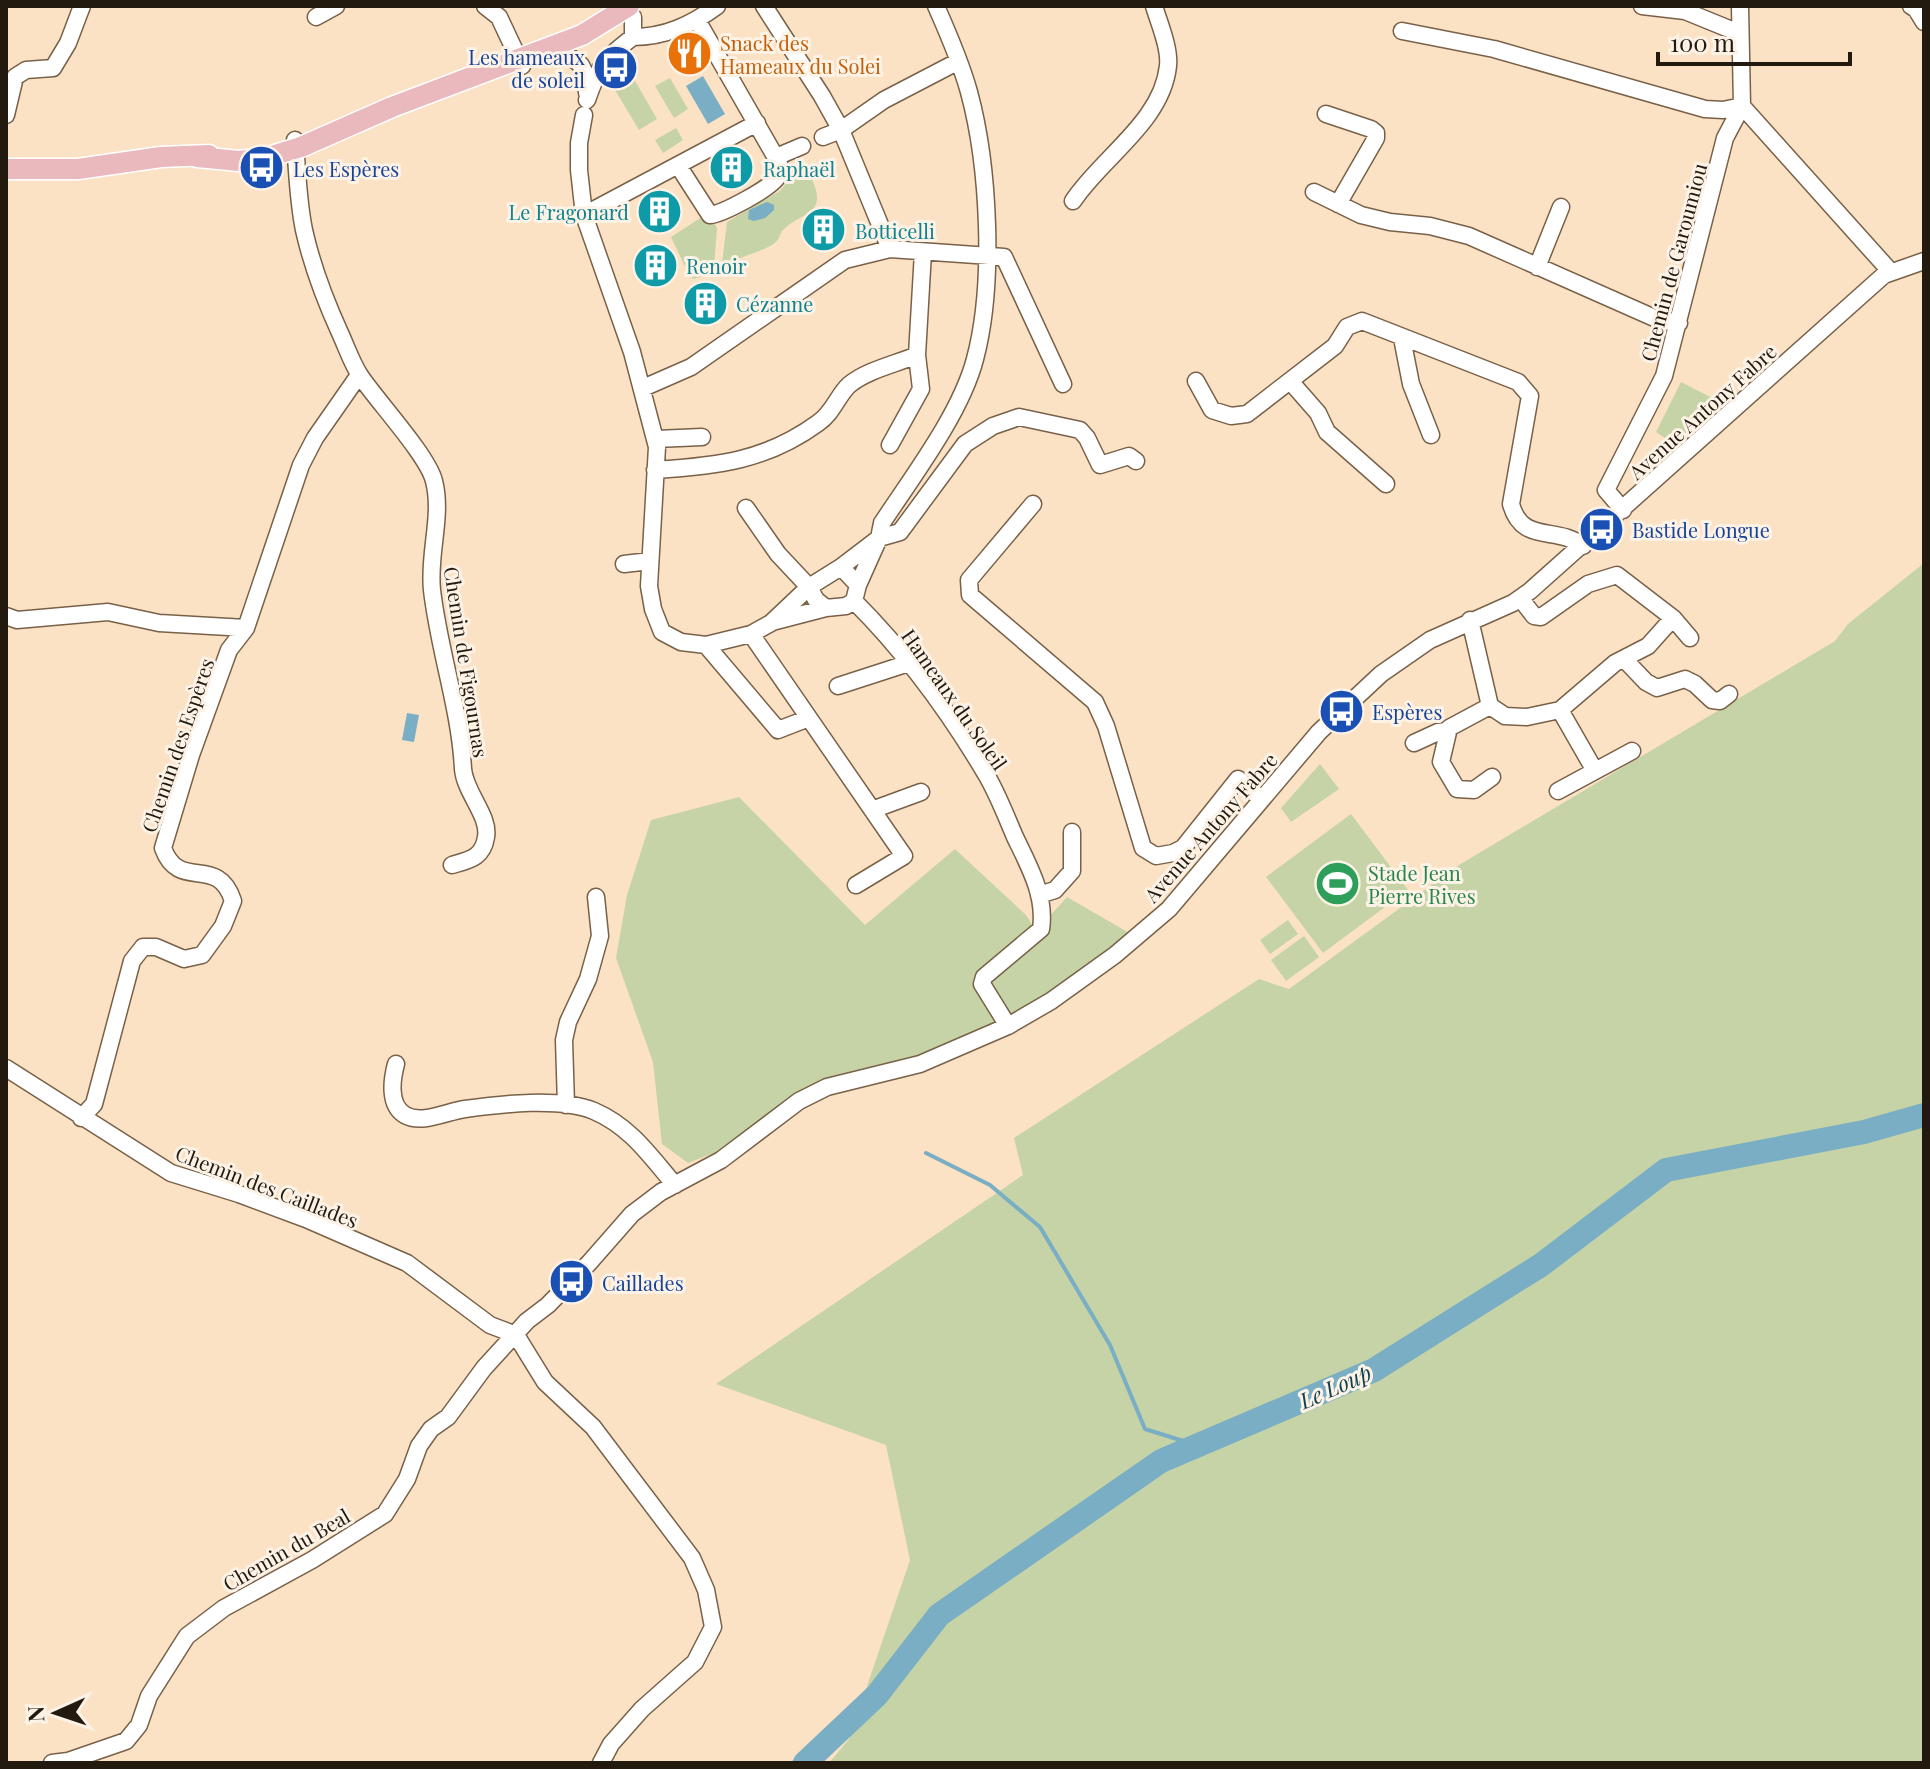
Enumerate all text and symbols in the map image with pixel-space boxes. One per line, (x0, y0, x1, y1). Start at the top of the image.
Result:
scale bar (1658, 16, 1850, 66)
text: 100 m (1670, 26, 1735, 58)
place label: Snack des Hameaux du Solei (720, 29, 881, 79)
restaurant icon: Snack des Hameaux du Solei (665, 30, 713, 78)
place label: Les hameaux de soleil (468, 43, 586, 93)
bus stop icon: Les hameaux de soleil (592, 43, 640, 91)
bus stop icon: Les Espères (238, 144, 286, 192)
building icon: Raphaël (708, 144, 756, 192)
place label: Les Espères (293, 155, 399, 182)
place label: Raphaël (763, 155, 835, 182)
street label: Chemin de Garoumiou (1634, 160, 1713, 364)
building icon: Le Fragonard (636, 187, 684, 235)
place label: Le Fragonard (509, 198, 629, 225)
building icon: Botticelli (800, 206, 848, 254)
place label: Botticelli (855, 217, 935, 244)
building icon: Renoir (631, 241, 679, 289)
place label: Renoir (686, 252, 747, 279)
building icon: Cézanne (681, 279, 729, 327)
place label: Cézanne (736, 290, 813, 317)
street label: Avenue Antony Fabre (1622, 337, 1782, 485)
bus stop icon: Bastide Longue (1577, 505, 1625, 553)
place label: Bastide Longue (1632, 516, 1770, 543)
street label: Chemin de Figournas (439, 565, 495, 759)
street label: Hameaux du Soleil (896, 623, 1014, 775)
street label: Chemin des Espères (135, 654, 219, 836)
bus stop icon: Espères (1317, 687, 1365, 735)
place label: Espères (1372, 698, 1442, 725)
street label: Avenue Antony Fabre (1137, 746, 1283, 908)
place label: Stade Jean Pierre Rives (1368, 859, 1476, 909)
sports icon: Stade Jean Pierre Rives (1313, 860, 1361, 908)
street label: Chemin des Caillades (172, 1139, 362, 1233)
bus stop icon: Caillades (547, 1258, 595, 1306)
place label: Caillades (602, 1269, 684, 1296)
water label: Le Loup (1293, 1357, 1376, 1416)
street label: Chemin du Beal (217, 1502, 355, 1596)
north arrow (16, 1673, 96, 1753)
text: N (20, 1705, 50, 1723)

